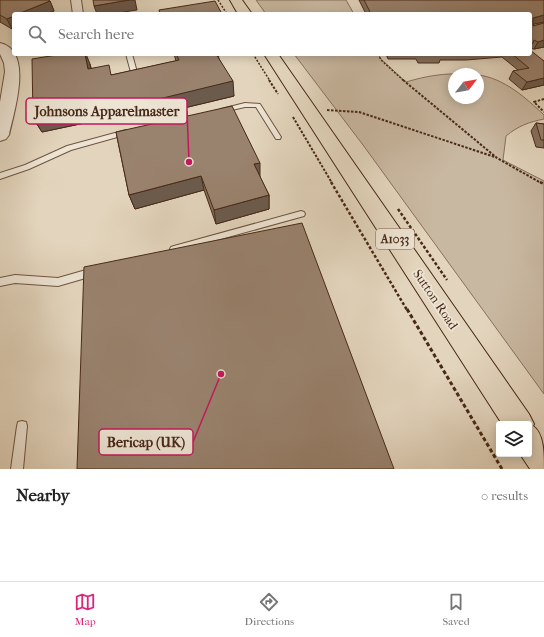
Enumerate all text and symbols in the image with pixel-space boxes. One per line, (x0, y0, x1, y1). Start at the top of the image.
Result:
search box (12, 12, 532, 56)
icon: search (26, 23, 48, 45)
text: Search here (58, 25, 134, 43)
north arrow (448, 68, 484, 104)
callout: Johnsons Apparelmaster (26, 98, 187, 124)
text: Johnsons Apparelmaster (33, 103, 181, 120)
road number: A1033 (376, 229, 414, 249)
street label: Sutton Road (410, 266, 462, 333)
map controls (496, 421, 532, 457)
button: layers (496, 421, 532, 457)
callout: Bericap (UK) (99, 429, 193, 455)
text: Bericap (UK) (107, 434, 185, 451)
text: Nearby (16, 485, 70, 505)
text: 0 results (481, 488, 528, 503)
tab: Map (74, 591, 96, 628)
tab: Directions (245, 591, 294, 628)
tab: Saved (442, 591, 470, 628)

